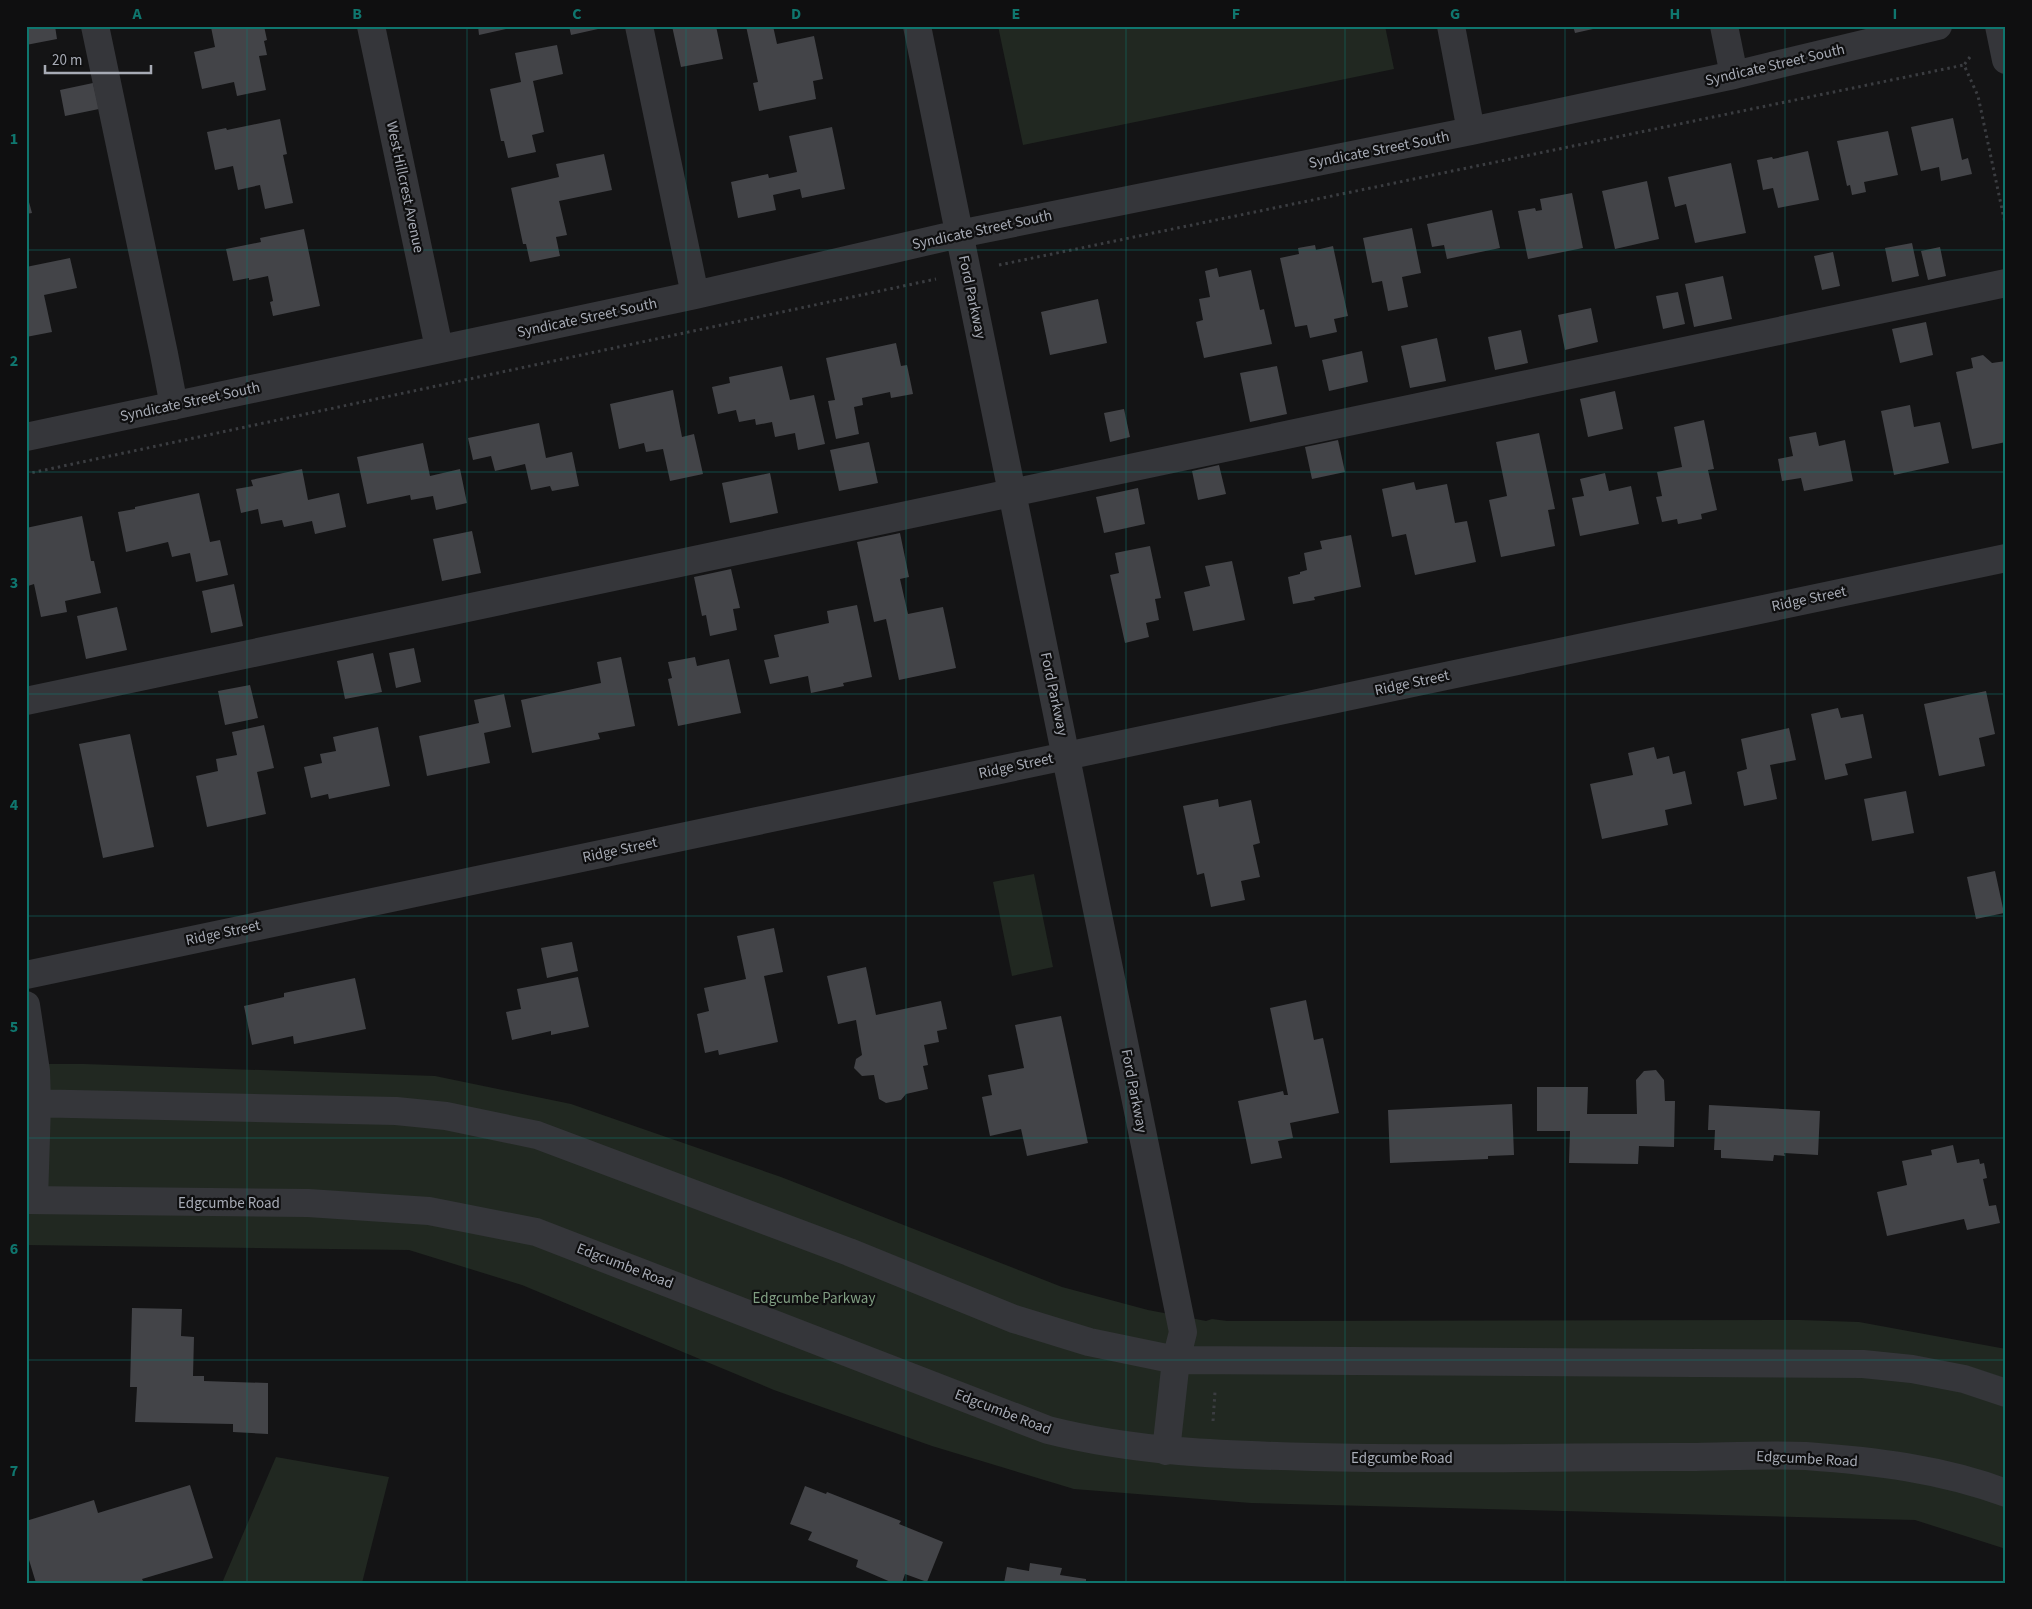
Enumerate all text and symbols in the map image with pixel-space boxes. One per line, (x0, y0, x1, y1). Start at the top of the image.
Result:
text: A (131, 3, 142, 25)
text: B (352, 3, 362, 25)
text: C (572, 3, 582, 25)
text: D (791, 3, 801, 25)
text: E (1012, 3, 1020, 25)
text: F (1232, 3, 1240, 25)
text: G (1450, 3, 1460, 25)
text: H (1670, 3, 1680, 25)
text: I (1893, 3, 1897, 25)
street label: Syndicate Street South (1703, 39, 1847, 91)
scale bar (45, 42, 151, 74)
text: 20 m (52, 50, 82, 71)
street label: West Hillcrest Avenue (381, 119, 429, 255)
street label: Syndicate Street South (1307, 126, 1451, 174)
text: 1 (10, 128, 18, 150)
street label: Syndicate Street South (910, 205, 1054, 255)
street label: Ford Parkway (953, 253, 991, 341)
street label: Syndicate Street South (515, 293, 659, 343)
text: 2 (10, 350, 18, 372)
street label: Syndicate Street South (118, 377, 262, 427)
text: 3 (10, 572, 18, 594)
street label: Ridge Street (1770, 581, 1848, 617)
street label: Ford Parkway (1035, 650, 1073, 738)
street label: Ridge Street (1373, 665, 1451, 701)
street label: Ridge Street (977, 748, 1055, 784)
text: 4 (10, 794, 19, 816)
street label: Ridge Street (581, 832, 659, 868)
street label: Ridge Street (184, 915, 262, 951)
text: 5 (10, 1016, 18, 1038)
street label: Ford Parkway (1116, 1047, 1152, 1135)
street label: Edgcumbe Road (178, 1193, 280, 1214)
text: 6 (10, 1238, 18, 1260)
street label: Edgcumbe Road (574, 1238, 676, 1294)
park label: Edgcumbe Parkway (753, 1288, 875, 1309)
street label: Edgcumbe Road (952, 1384, 1054, 1440)
street label: Edgcumbe Road (1756, 1446, 1858, 1472)
street label: Edgcumbe Road (1351, 1448, 1453, 1469)
text: 7 (10, 1460, 18, 1482)

